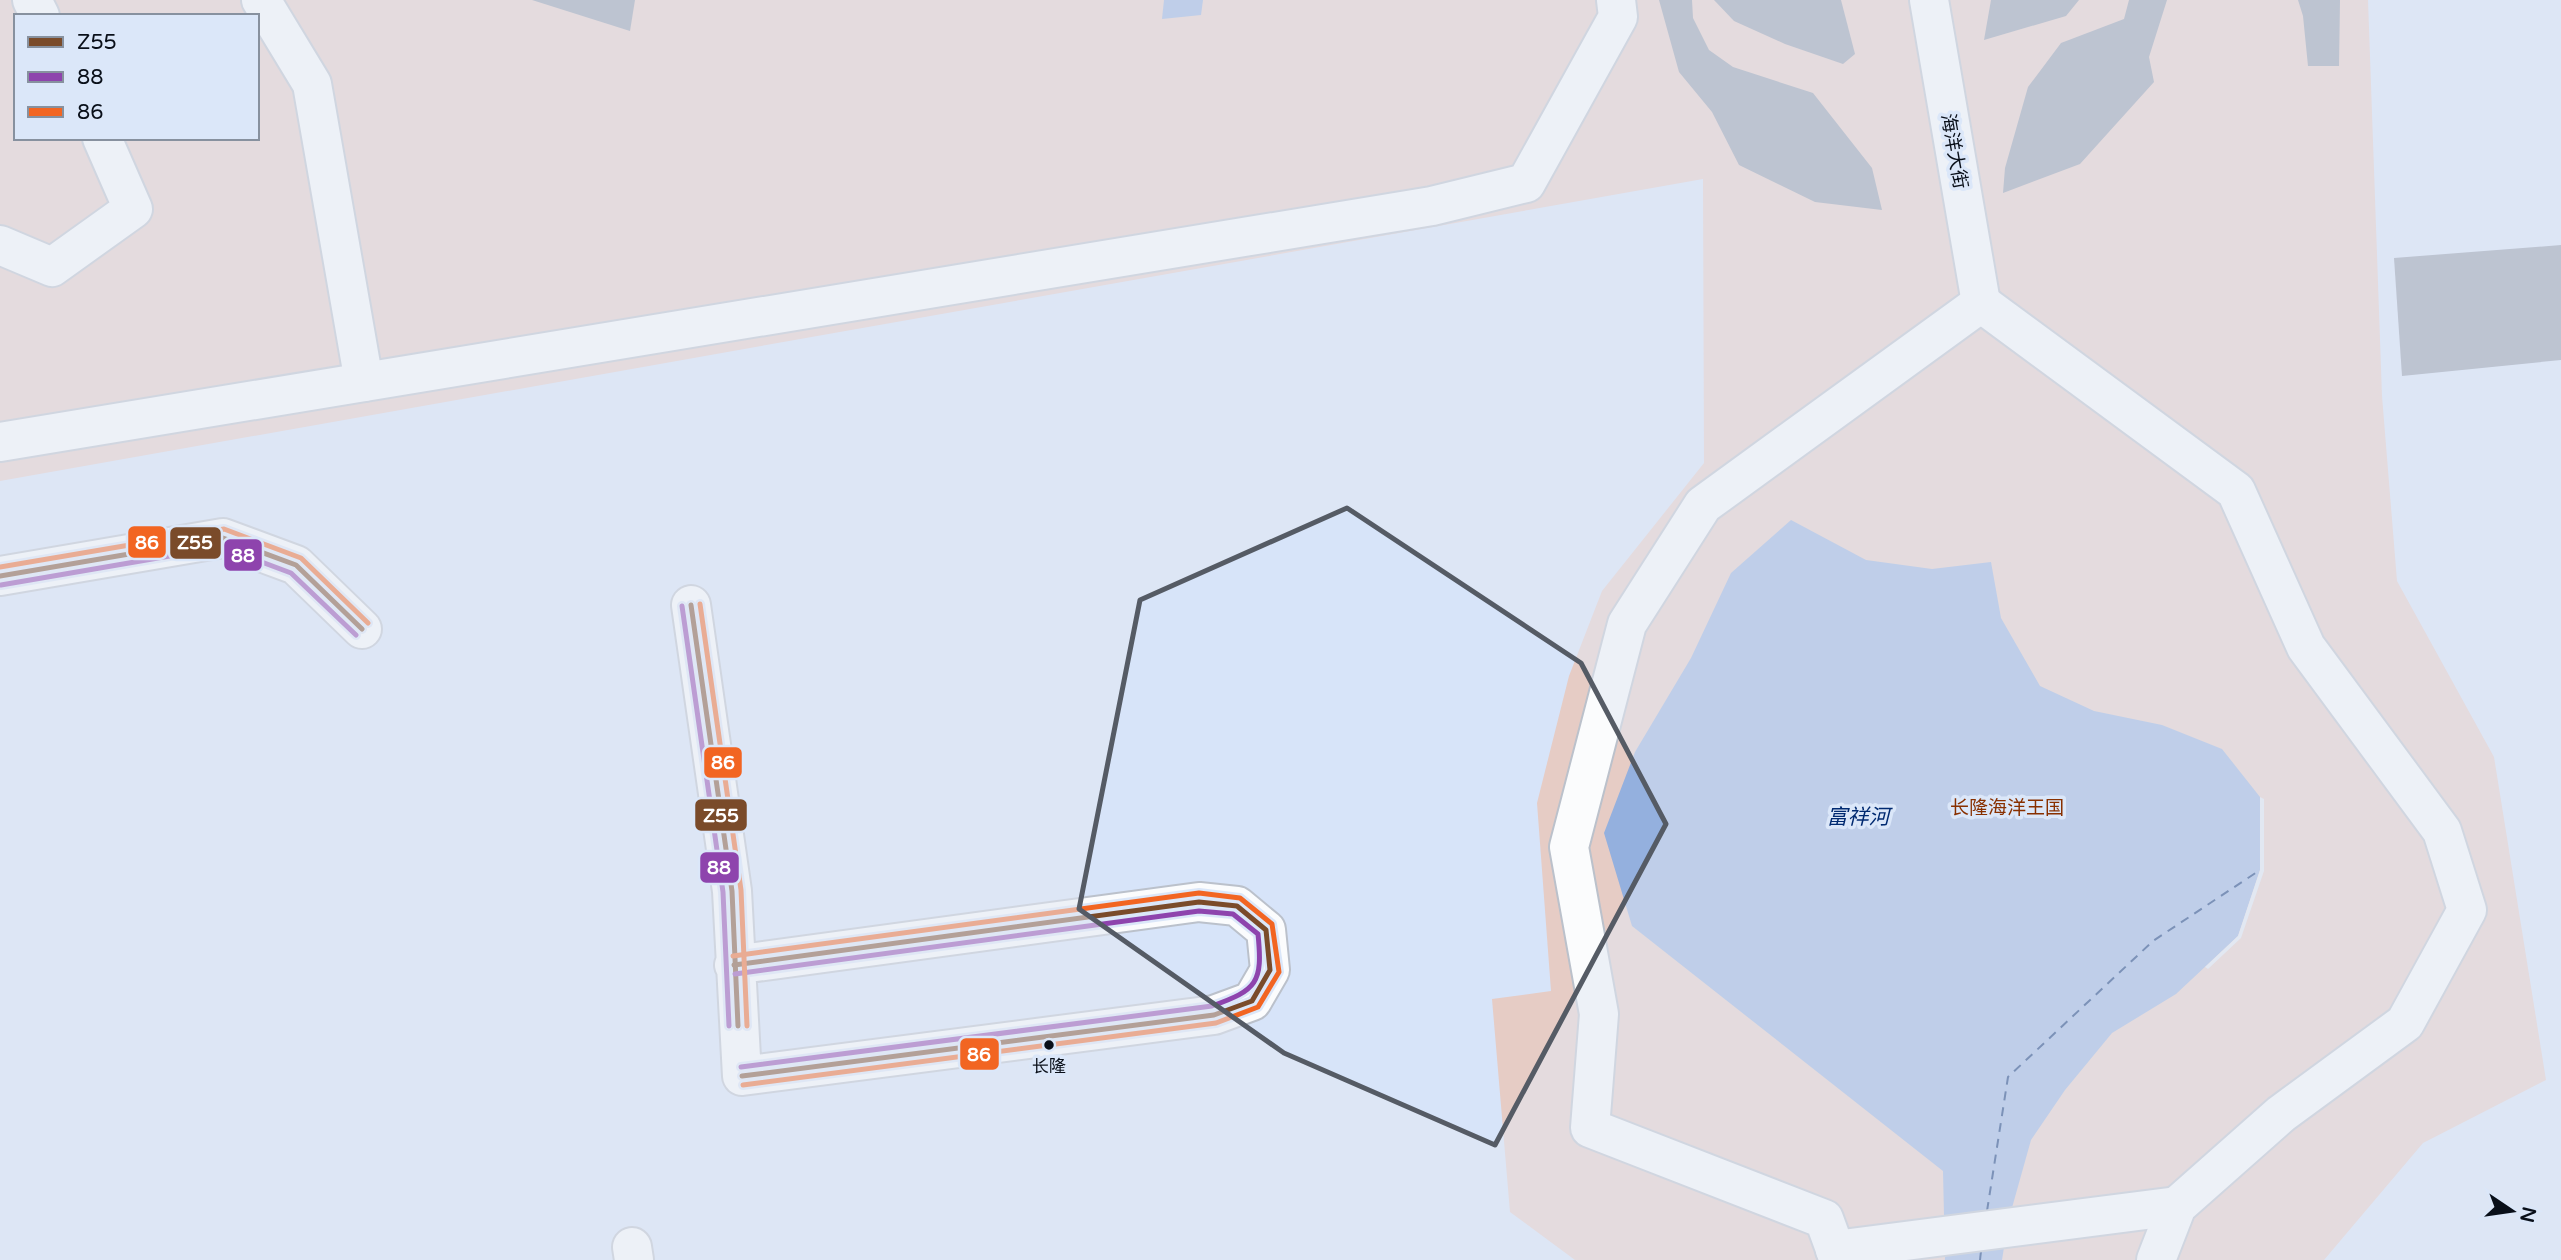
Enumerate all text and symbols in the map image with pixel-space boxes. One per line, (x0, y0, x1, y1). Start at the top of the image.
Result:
legend (14, 14, 259, 140)
text: Z55 (77, 30, 117, 55)
text: 88 (77, 65, 103, 90)
text: 86 (77, 100, 103, 125)
street label: 海洋大街 (1937, 112, 1971, 191)
line badge: 86 (127, 525, 167, 559)
line badge: Z55 (169, 526, 222, 560)
text: 86 (135, 532, 159, 554)
text: Z55 (177, 532, 213, 554)
line badge: 88 (223, 538, 263, 572)
text: 88 (231, 545, 255, 567)
line badge: 86 (703, 746, 743, 779)
text: 86 (711, 752, 735, 774)
park label: 长隆海洋王国 (1950, 797, 2064, 819)
line badge: Z55 (694, 798, 748, 832)
text: Z55 (703, 805, 739, 827)
water label: 富祥河 (1827, 805, 1893, 830)
line badge: 88 (699, 851, 740, 884)
text: 88 (707, 857, 731, 879)
line badge: 86 (959, 1037, 1000, 1071)
marker: 长隆 (1042, 1038, 1056, 1052)
text: 86 (967, 1044, 991, 1066)
place label: 长隆 (1032, 1056, 1066, 1077)
north arrow (2477, 1176, 2547, 1246)
text: N (2515, 1205, 2540, 1225)

